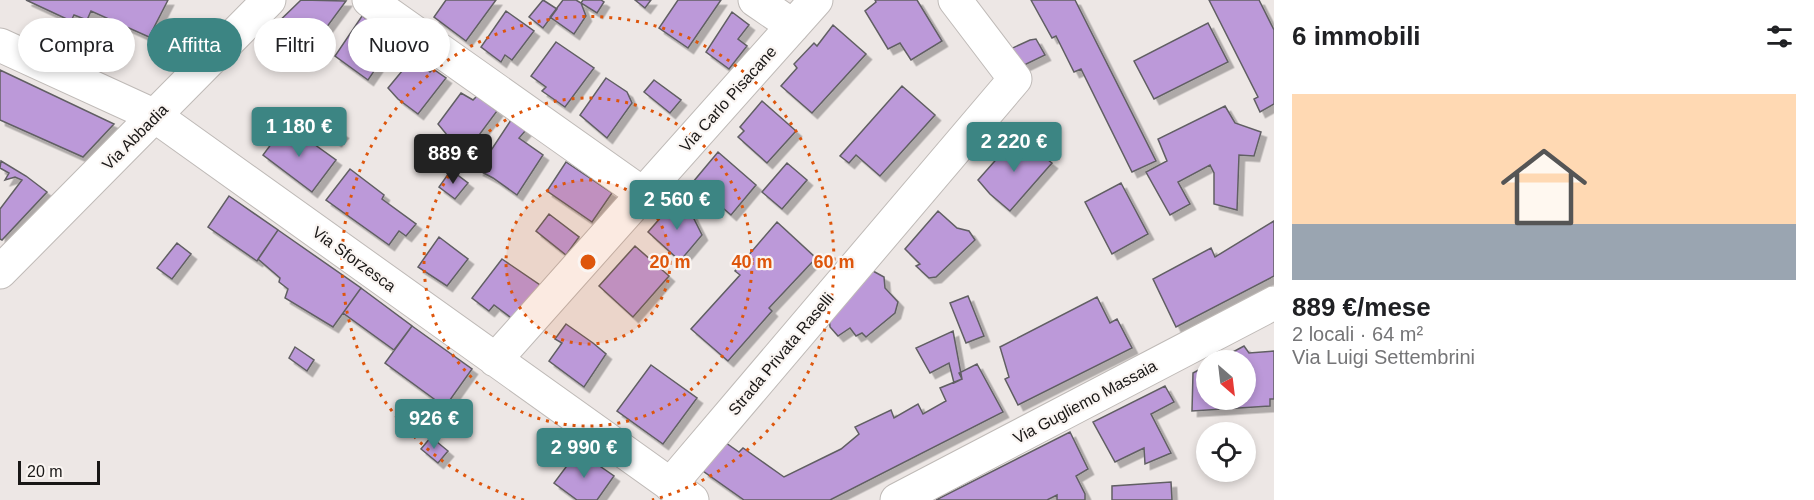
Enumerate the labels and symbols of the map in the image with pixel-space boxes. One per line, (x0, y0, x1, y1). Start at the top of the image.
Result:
street label: Via Carlo Pisacane (676, 43, 780, 155)
street label: Via Abbadia (99, 101, 171, 173)
pin: 1 180 € (244, 107, 354, 158)
pin: 2 220 € (959, 122, 1069, 173)
pin: 889 € (411, 134, 495, 185)
pin: 2 560 € (622, 180, 732, 231)
street label: Via Sforzesca (309, 223, 399, 295)
centre of rings (578, 252, 598, 272)
text: 20 m (649, 252, 691, 272)
text: 40 m (731, 252, 773, 272)
text: 60 m (813, 252, 855, 272)
street label: Strada Privata Raselli (725, 290, 837, 418)
north arrow (1196, 350, 1256, 410)
street label: Via Gugliemo Massaia (1010, 357, 1160, 447)
pin: 926 € (392, 399, 476, 450)
pin: 2 990 € (529, 428, 639, 479)
scale bar (18, 458, 100, 486)

